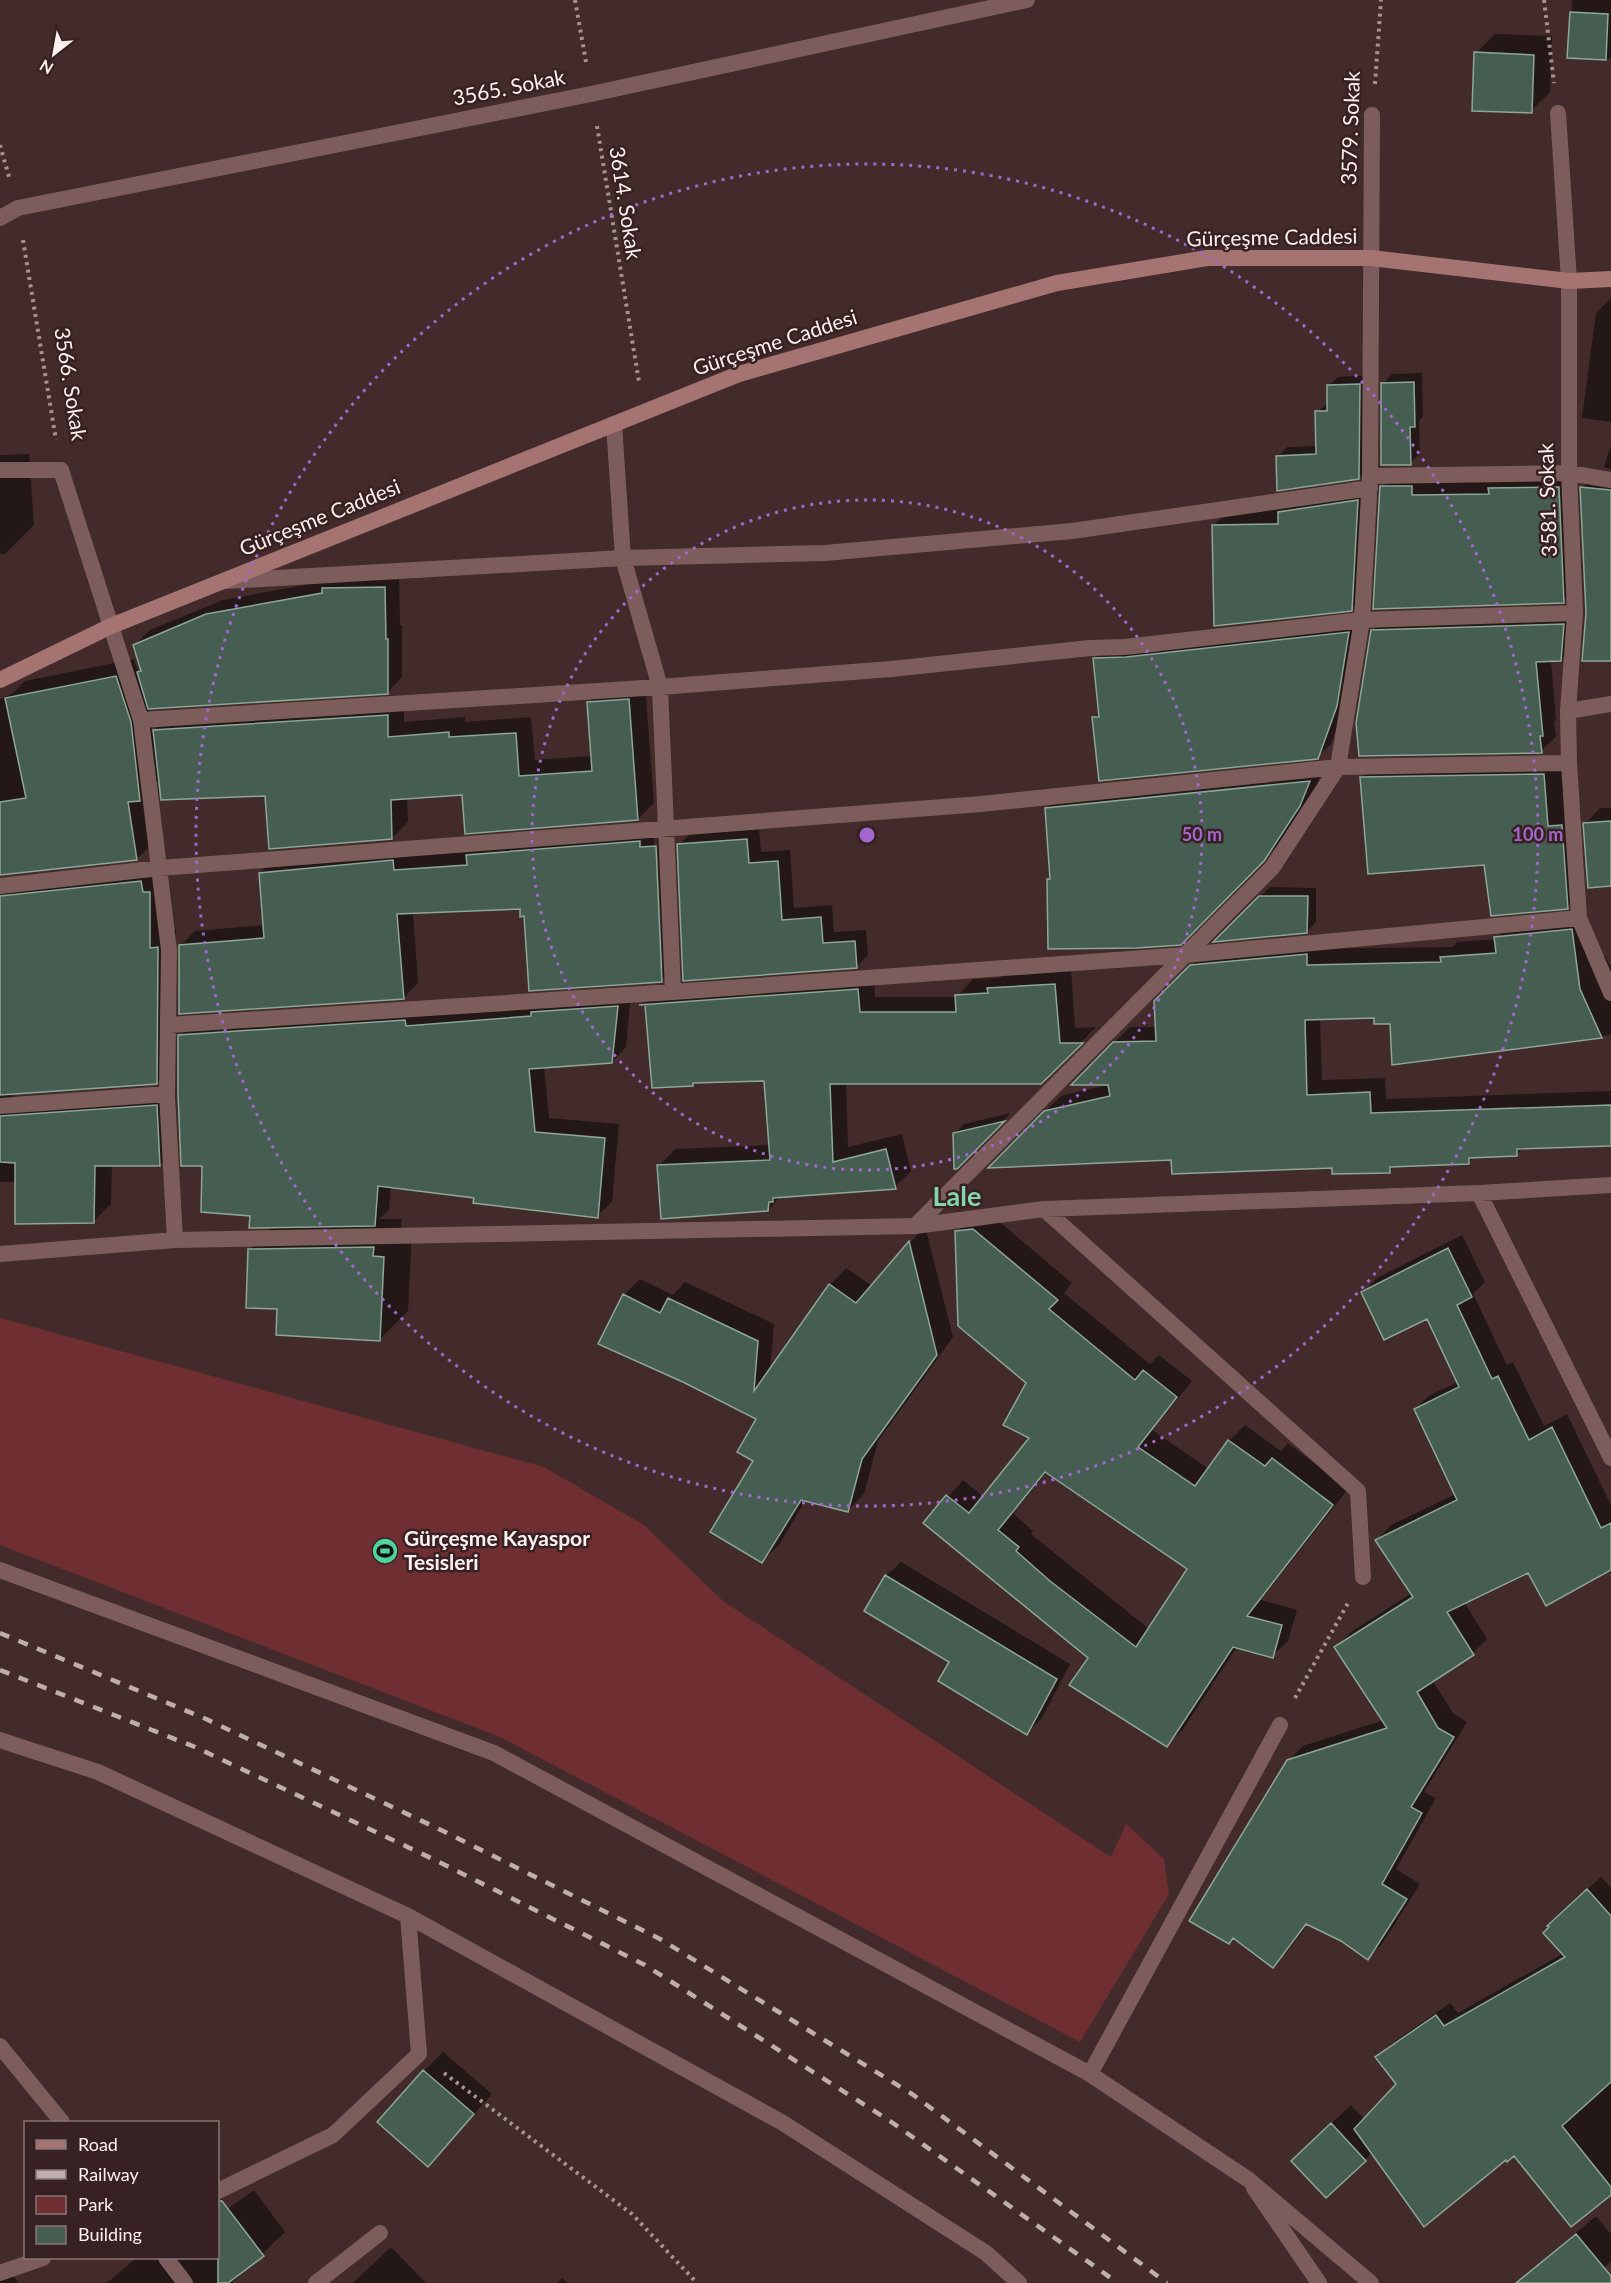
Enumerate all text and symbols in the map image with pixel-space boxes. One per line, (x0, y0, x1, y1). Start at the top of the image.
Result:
north arrow (24, 24, 84, 84)
text: N (36, 56, 56, 79)
street label: 3565. Sokak (450, 63, 567, 110)
street label: 3579. Sokak (1335, 70, 1364, 185)
street label: 3614. Sokak (605, 144, 648, 261)
street label: Gürçeşme Caddesi (1186, 223, 1358, 250)
street label: Gürçeşme Caddesi (689, 303, 860, 380)
street label: 3566. Sokak (50, 325, 93, 442)
street label: 3581. Sokak (1532, 442, 1561, 557)
street label: Gürçeşme Caddesi (235, 473, 403, 560)
text: 50 m (1182, 823, 1222, 845)
text: 100 m (1513, 823, 1563, 845)
centre of rings (857, 825, 877, 845)
district label: Lale (933, 1179, 981, 1212)
place label: Gürçeşme Kayaspor Tesisleri (404, 1525, 590, 1574)
sports icon: Gürçeşme Kayaspor Tesisleri (370, 1536, 400, 1566)
legend (24, 2121, 219, 2259)
text: Road (78, 2133, 118, 2155)
text: Railway (78, 2163, 139, 2185)
text: Park (78, 2193, 114, 2215)
text: Building (78, 2223, 142, 2245)

